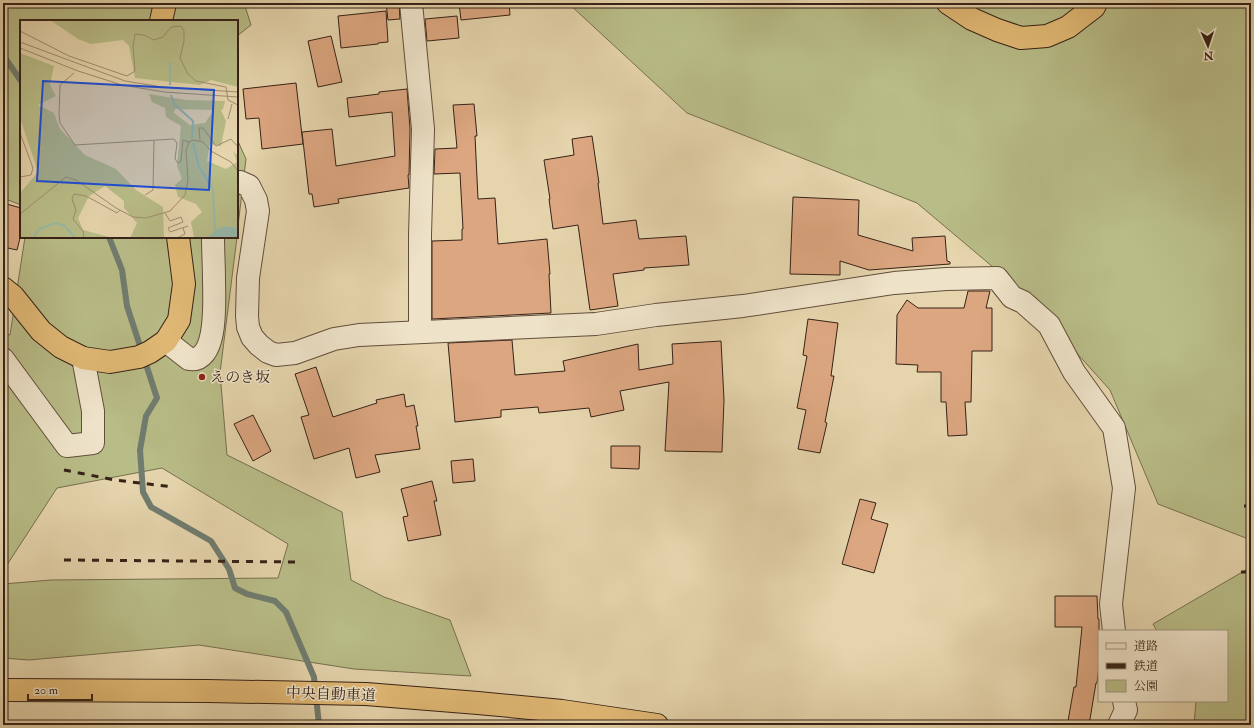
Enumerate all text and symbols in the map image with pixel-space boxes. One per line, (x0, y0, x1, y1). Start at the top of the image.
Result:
inset map (20, 20, 238, 238)
north arrow (1188, 26, 1228, 66)
text: N (1202, 49, 1215, 62)
place label: えのき坂 (210, 368, 270, 387)
marker: えのき坂 (197, 372, 207, 382)
legend (1098, 630, 1228, 702)
text: 道路 (1134, 639, 1158, 654)
text: 鉄道 (1133, 659, 1158, 674)
scale bar (28, 676, 92, 702)
text: 公園 (1134, 679, 1158, 694)
text: 20 m (34, 683, 59, 698)
street label: 中央自動車道 (286, 683, 376, 706)

